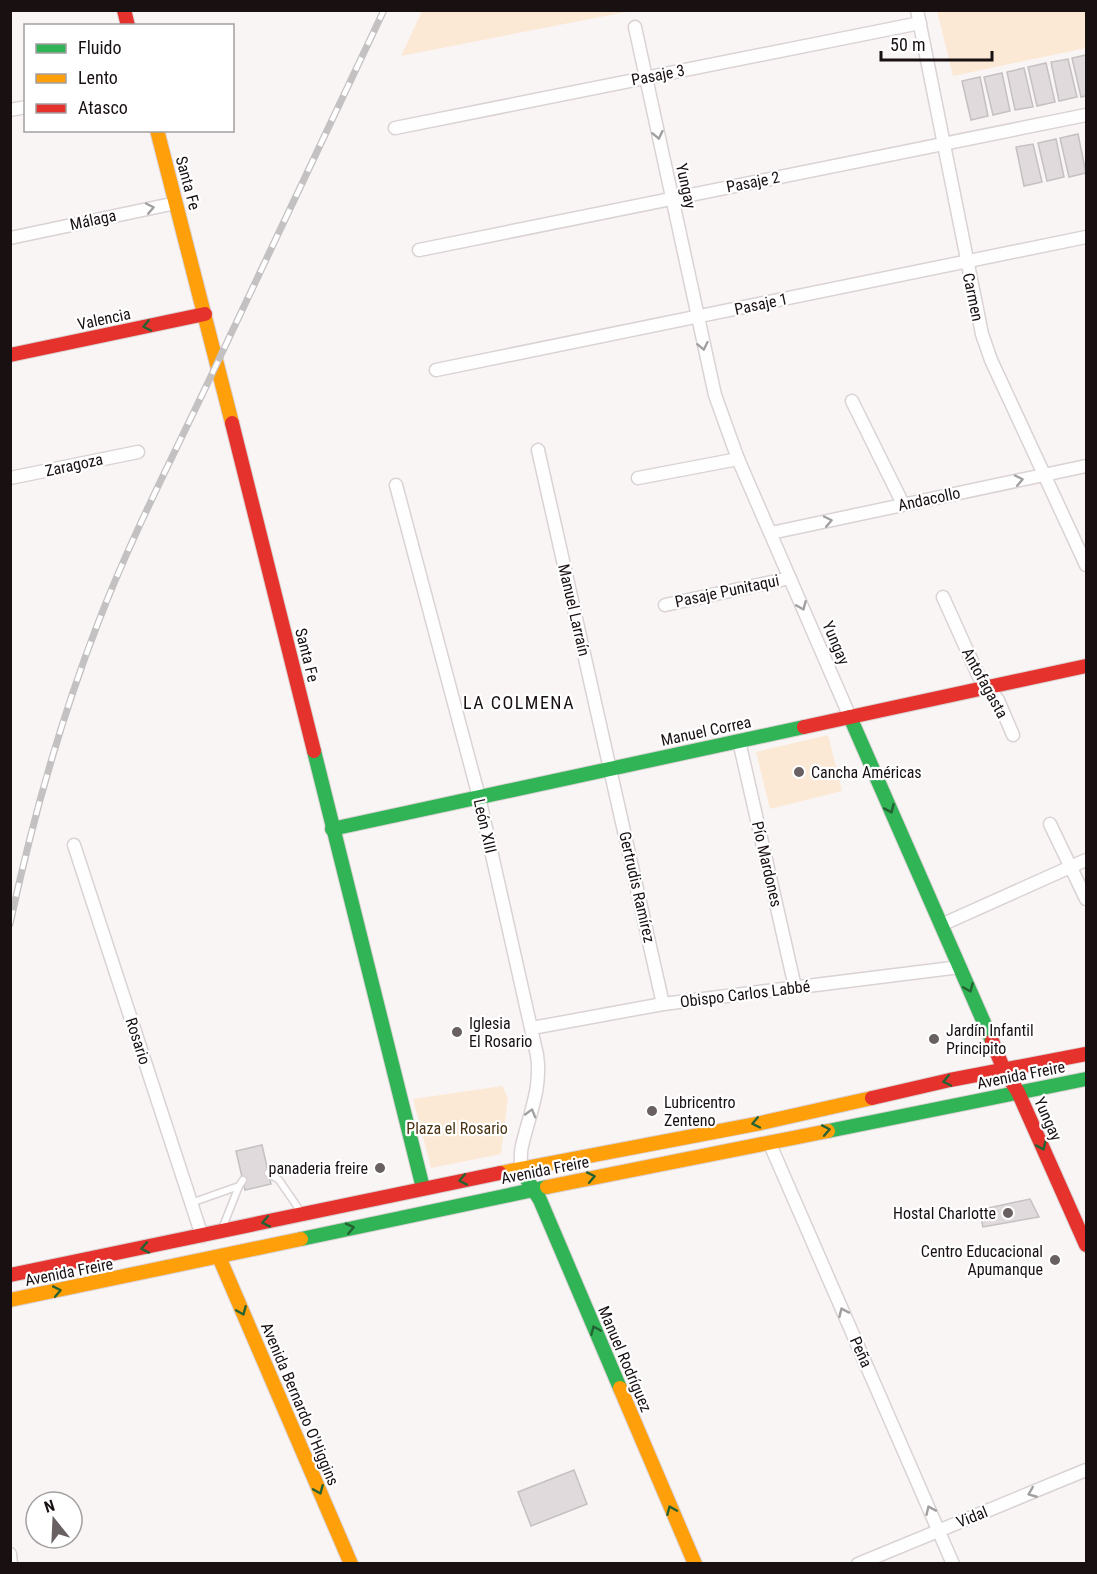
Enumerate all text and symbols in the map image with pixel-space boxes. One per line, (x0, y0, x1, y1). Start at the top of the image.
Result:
legend (24, 24, 234, 132)
scale bar (881, 24, 992, 62)
text: 50 m (890, 34, 925, 55)
text: Fluido (78, 37, 122, 58)
street label: Pasaje 3 (630, 61, 686, 89)
text: Lento (78, 67, 118, 88)
text: Atasco (78, 97, 128, 118)
one-way arrow (651, 129, 664, 139)
street label: Santa Fe (172, 154, 204, 212)
street label: Yungay (672, 162, 700, 211)
street label: Pasaje 2 (725, 167, 781, 196)
one-way arrow (145, 202, 155, 215)
street label: Málaga (68, 206, 118, 234)
street label: Carmen (959, 271, 987, 323)
street label: Pasaje 1 (733, 289, 789, 319)
street label: Valencia (76, 304, 132, 334)
one-way arrow (143, 319, 153, 332)
one-way arrow (696, 341, 709, 351)
street label: Zaragoza (43, 450, 105, 480)
one-way arrow (1014, 474, 1024, 487)
street label: Andacollo (896, 483, 962, 515)
one-way arrow (823, 515, 833, 528)
street label: Manuel Larraín (554, 562, 594, 658)
street label: Pasaje Punitaqui (673, 571, 781, 611)
one-way arrow (795, 600, 807, 611)
street label: Yungay (818, 618, 854, 668)
street label: Santa Fe (291, 626, 323, 684)
street label: Antofagasta (958, 644, 1012, 722)
district label: LA COLMENA (463, 692, 575, 713)
street label: Manuel Correa (659, 712, 753, 750)
place label: Cancha Américas (811, 763, 922, 782)
marker: Cancha Américas (792, 765, 806, 779)
street label: León XIII (470, 797, 500, 855)
one-way arrow (883, 803, 895, 814)
street label: Pío Mardones (748, 819, 786, 909)
street label: Gertrudis Ramírez (615, 830, 659, 944)
street label: Obispo Carlos Labbé (679, 977, 811, 1011)
one-way arrow (962, 981, 974, 992)
place label: Iglesia El Rosario (469, 1014, 532, 1051)
street label: Rosario (122, 1015, 154, 1067)
place label: Jardín Infantil Principito (946, 1021, 1034, 1058)
marker: Iglesia El Rosario (450, 1025, 464, 1039)
marker: Jardín Infantil Principito (927, 1032, 941, 1046)
street label: Avenida Freire (975, 1057, 1067, 1093)
one-way arrow (942, 1074, 952, 1087)
place label: Lubricentro Zenteno (664, 1093, 736, 1130)
street label: Yungay (1030, 1094, 1066, 1144)
marker: Lubricentro Zenteno (645, 1104, 659, 1118)
one-way arrow (524, 1108, 536, 1118)
one-way arrow (752, 1116, 762, 1129)
park label: Plaza el Rosario (406, 1119, 508, 1138)
one-way arrow (821, 1124, 831, 1137)
one-way arrow (1035, 1139, 1047, 1150)
street label: Avenida Freire (499, 1152, 591, 1188)
place label: panaderia freire (269, 1159, 368, 1178)
marker: panaderia freire (373, 1161, 387, 1175)
one-way arrow (586, 1171, 596, 1184)
one-way arrow (458, 1173, 468, 1186)
place label: Hostal Charlotte (893, 1204, 996, 1223)
marker: Hostal Charlotte (1001, 1206, 1015, 1220)
one-way arrow (261, 1215, 271, 1228)
one-way arrow (345, 1223, 355, 1236)
one-way arrow (140, 1241, 150, 1254)
place label: Centro Educacional Apumanque (921, 1242, 1043, 1279)
marker: Centro Educacional Apumanque (1048, 1253, 1062, 1267)
street label: Avenida Freire (23, 1254, 115, 1290)
one-way arrow (52, 1285, 62, 1298)
street label: Manuel Rodríguez (594, 1303, 656, 1415)
one-way arrow (235, 1305, 247, 1316)
one-way arrow (839, 1307, 851, 1318)
street label: Avenida Bernardo O'Higgins (257, 1320, 343, 1488)
one-way arrow (590, 1326, 602, 1337)
street label: Peña (846, 1334, 876, 1370)
one-way arrow (312, 1484, 324, 1495)
one-way arrow (1028, 1485, 1038, 1498)
north arrow (24, 1490, 84, 1550)
text: N (42, 1496, 57, 1517)
street label: Vidal (954, 1502, 990, 1532)
one-way arrow (667, 1505, 679, 1516)
one-way arrow (925, 1505, 937, 1516)

